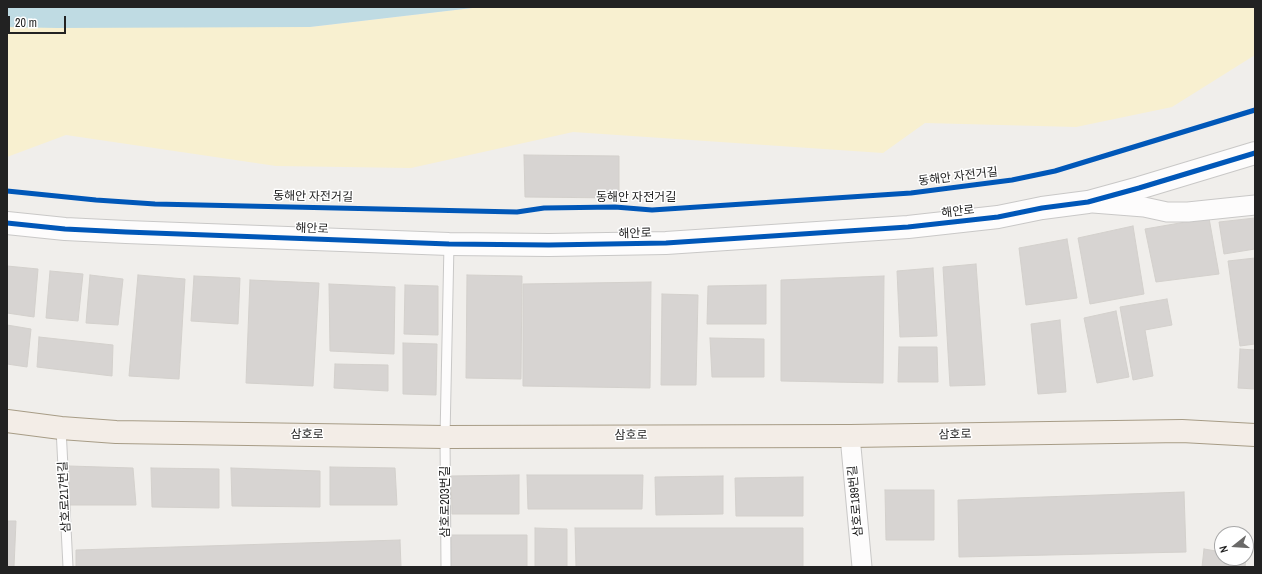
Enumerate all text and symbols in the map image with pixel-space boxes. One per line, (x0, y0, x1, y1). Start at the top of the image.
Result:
scale bar (10, 8, 68, 34)
text: 20 m (15, 15, 37, 31)
street label: 동해안 자전거길 (917, 165, 999, 189)
street label: 동해안 자전거길 (273, 189, 353, 205)
street label: 동해안 자전거길 (596, 191, 676, 205)
street label: 해안로 (941, 203, 975, 221)
street label: 해안로 (295, 221, 329, 237)
street label: 해안로 (618, 226, 652, 242)
street label: 삼호로 (290, 428, 324, 442)
street label: 삼호로 (938, 428, 972, 442)
street label: 삼호로 (614, 429, 648, 443)
street label: 삼호로217번길 (56, 461, 74, 533)
street label: 삼호로189번길 (846, 465, 866, 537)
street label: 삼호로203번길 (439, 466, 453, 538)
north arrow (1214, 526, 1254, 566)
text: N (1216, 544, 1231, 554)

